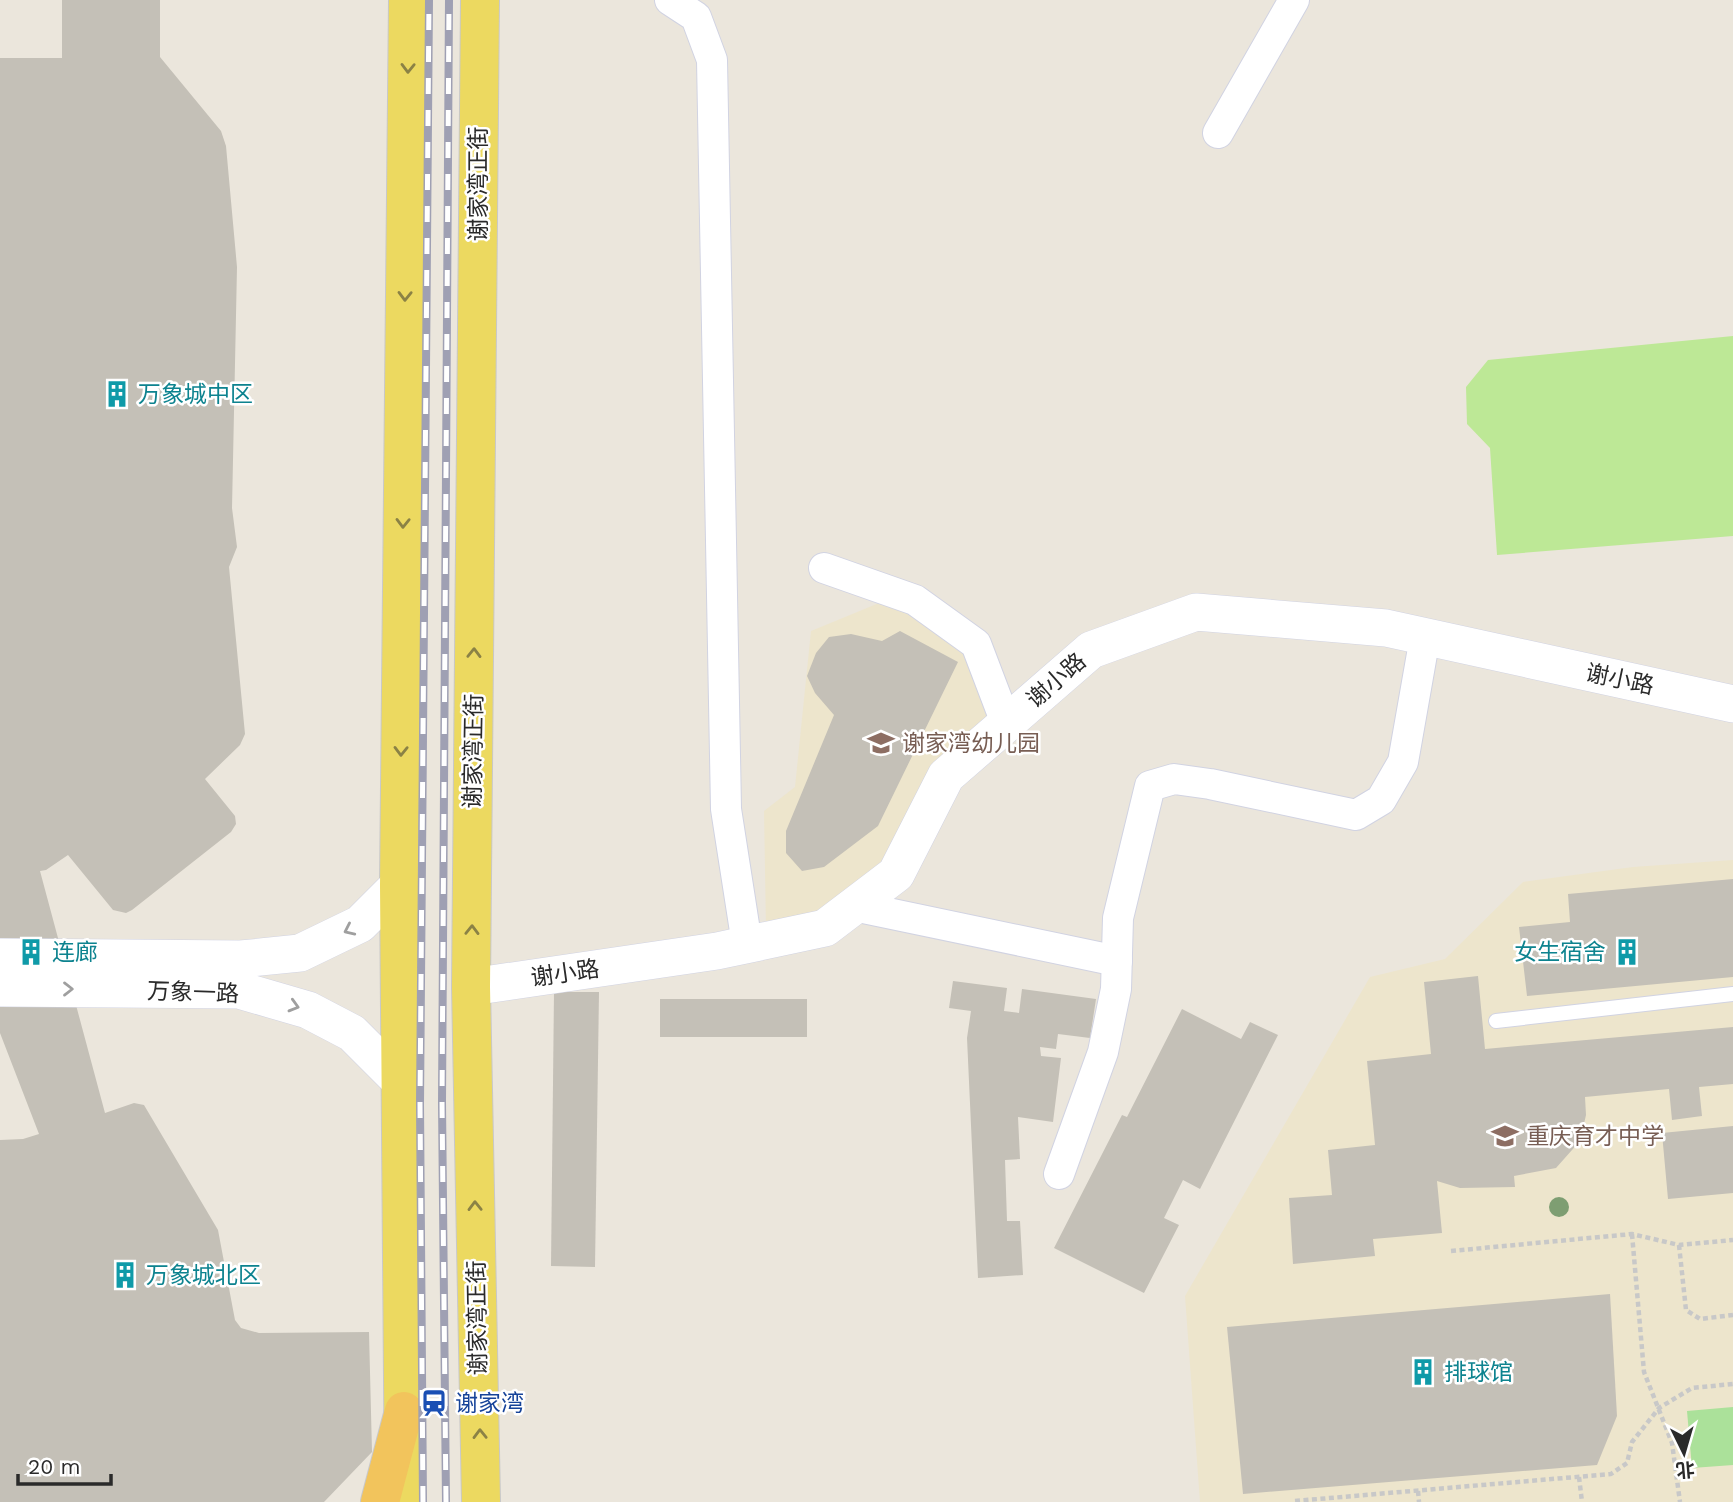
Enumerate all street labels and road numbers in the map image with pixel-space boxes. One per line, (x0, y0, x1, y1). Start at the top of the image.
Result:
street label: 谢家湾正街 (465, 127, 492, 242)
street label: 谢小路 (1021, 648, 1091, 713)
street label: 谢小路 (1583, 659, 1656, 700)
street label: 谢家湾正街 (459, 693, 488, 809)
street label: 谢小路 (529, 955, 601, 992)
street label: 万象一路 (147, 977, 239, 1008)
street label: 谢家湾正街 (463, 1260, 492, 1376)

